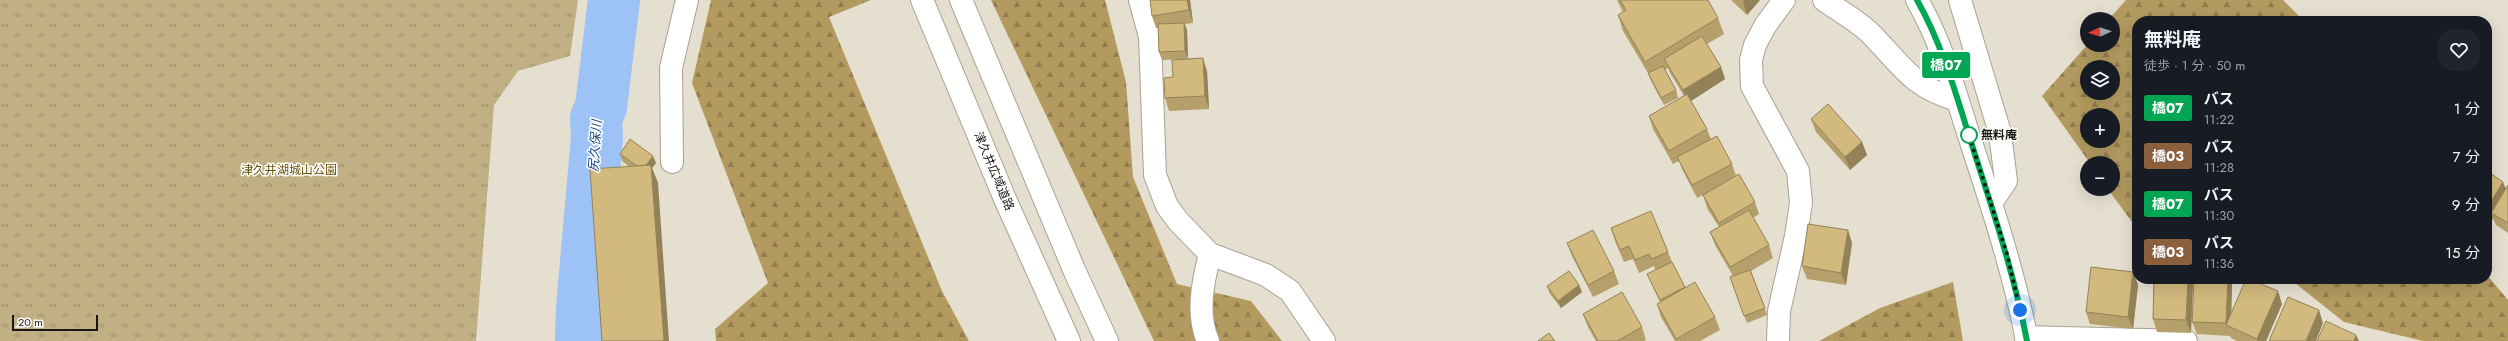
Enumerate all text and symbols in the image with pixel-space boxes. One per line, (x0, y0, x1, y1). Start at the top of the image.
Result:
north arrow (2080, 12, 2120, 52)
map controls (2080, 12, 2120, 196)
text: 無料庵 (2144, 26, 2201, 53)
button: heart (2438, 29, 2480, 71)
line badge: 橋07 (1923, 52, 1969, 78)
text: 橋07 (1930, 55, 1962, 75)
text: 徒歩 · 1 分 · 50 m (2144, 56, 2245, 75)
button: layers (2080, 60, 2120, 100)
text: バス (2204, 88, 2234, 110)
text: 橋07 (2152, 98, 2184, 118)
text: 1 分 (2454, 98, 2480, 120)
button: + (2080, 108, 2120, 148)
text: 11:22 (2204, 110, 2234, 129)
water label: 尻久保川 (584, 117, 606, 173)
marker: 無料庵 (1960, 126, 1978, 144)
place label: 無料庵 (1981, 126, 2017, 144)
street label: 津久井広域道路 (969, 129, 1019, 213)
text: バス (2204, 136, 2234, 158)
text: 橋03 (2152, 146, 2184, 166)
text: 7 分 (2453, 146, 2480, 168)
button: − (2080, 156, 2120, 196)
text: 11:28 (2204, 158, 2234, 177)
park label: 津久井湖城山公園 (241, 161, 337, 179)
text: バス (2204, 184, 2234, 206)
text: 橋07 (2152, 194, 2184, 214)
text: 9 分 (2452, 194, 2480, 216)
text: 11:30 (2204, 206, 2234, 225)
text: バス (2204, 232, 2234, 254)
text: 橋03 (2152, 242, 2184, 262)
text: 15 分 (2445, 242, 2480, 264)
text: 11:36 (2204, 254, 2234, 273)
your location (2010, 300, 2030, 320)
scale bar (12, 313, 98, 332)
text: 20 m (18, 314, 43, 330)

